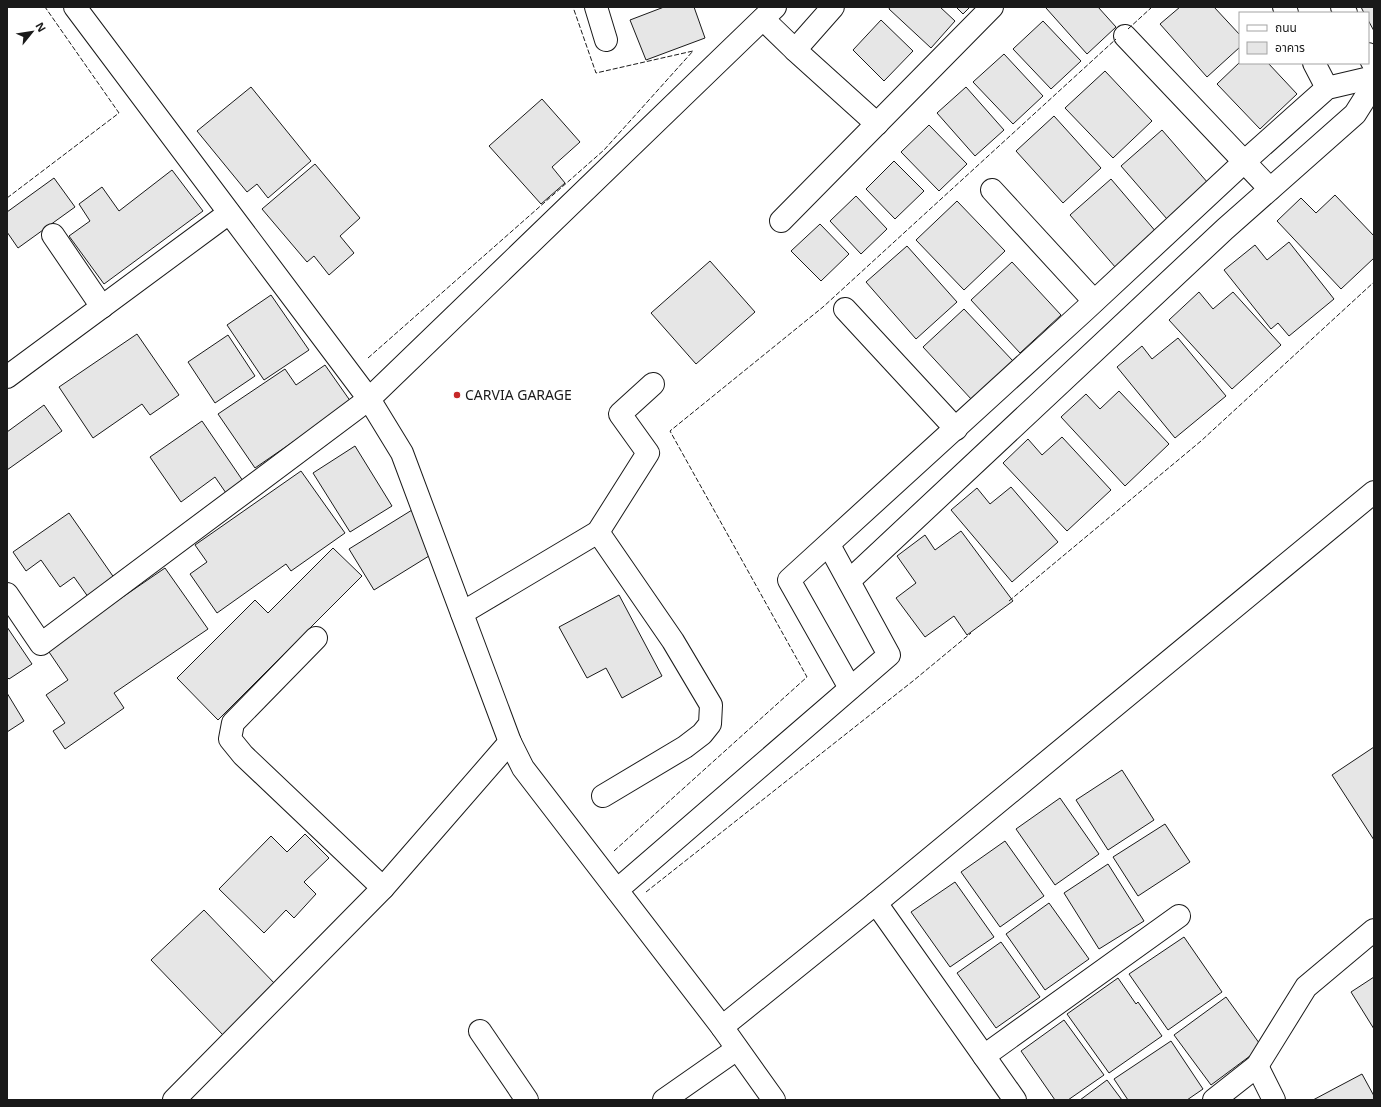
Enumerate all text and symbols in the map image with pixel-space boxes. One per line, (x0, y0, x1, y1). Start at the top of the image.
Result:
north arrow (12, 12, 52, 52)
legend (1239, 12, 1369, 64)
text: N (32, 19, 50, 34)
text: ถนน (1275, 19, 1297, 36)
text: อาคาร (1275, 39, 1305, 56)
place label: CARVIA GARAGE (465, 385, 572, 404)
marker: CARVIA GARAGE (452, 390, 462, 400)

